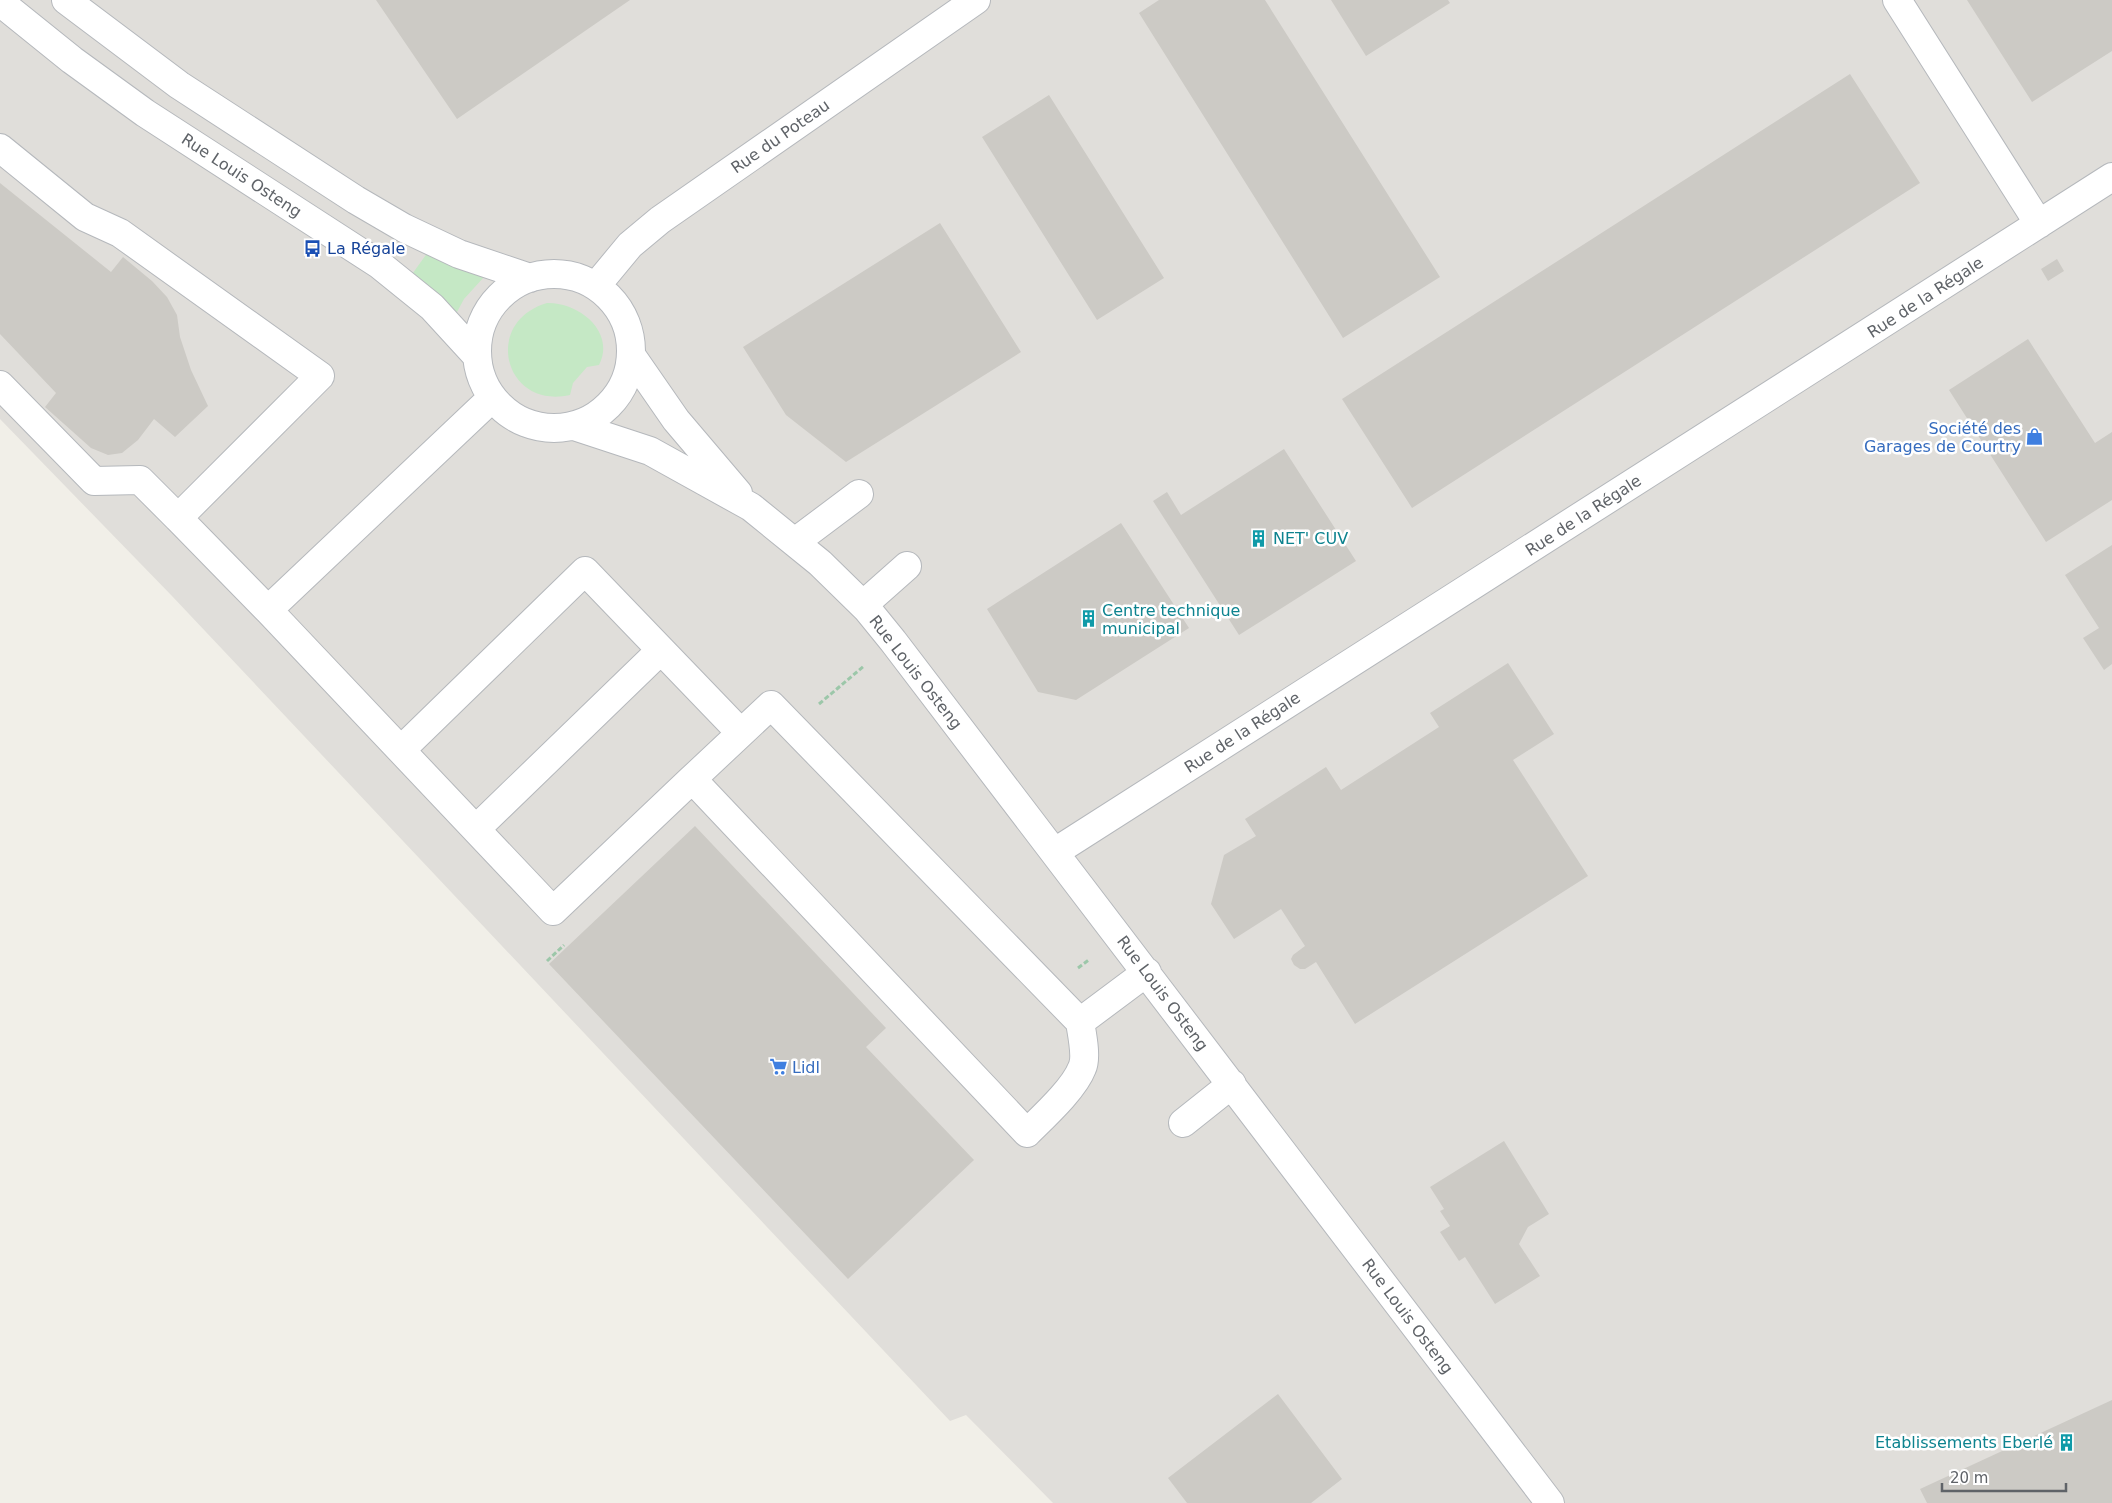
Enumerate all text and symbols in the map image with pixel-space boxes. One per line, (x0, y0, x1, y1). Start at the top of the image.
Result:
street label: Rue du Poteau (727, 95, 833, 177)
street label: Rue Louis Osteng (178, 130, 305, 221)
bus stop icon: La Régale (303, 238, 323, 258)
place label: La Régale (327, 239, 405, 258)
street label: Rue de la Régale (1864, 253, 1987, 342)
place label: Société des Garages de Courtry (1864, 419, 2021, 456)
shop icon: Société des Garages de Courtry (2025, 427, 2045, 447)
street label: Rue de la Régale (1522, 471, 1645, 560)
building icon: NET' CUV (1249, 528, 1269, 548)
place label: NET' CUV (1273, 529, 1348, 548)
place label: Centre technique municipal (1102, 601, 1240, 638)
building icon: Centre technique municipal (1078, 609, 1098, 629)
street label: Rue Louis Osteng (865, 612, 966, 733)
street label: Rue de la Régale (1181, 688, 1304, 777)
street label: Rue Louis Osteng (1113, 932, 1212, 1055)
supermarket icon: Lidl (768, 1057, 788, 1077)
place label: Lidl (792, 1058, 820, 1077)
street label: Rue Louis Osteng (1358, 1255, 1457, 1378)
building icon: Etablissements Eberlé (2057, 1432, 2077, 1452)
place label: Etablissements Eberlé (1875, 1433, 2053, 1452)
scale bar (1942, 1460, 2066, 1492)
text: 20 m (1950, 1469, 1988, 1487)

